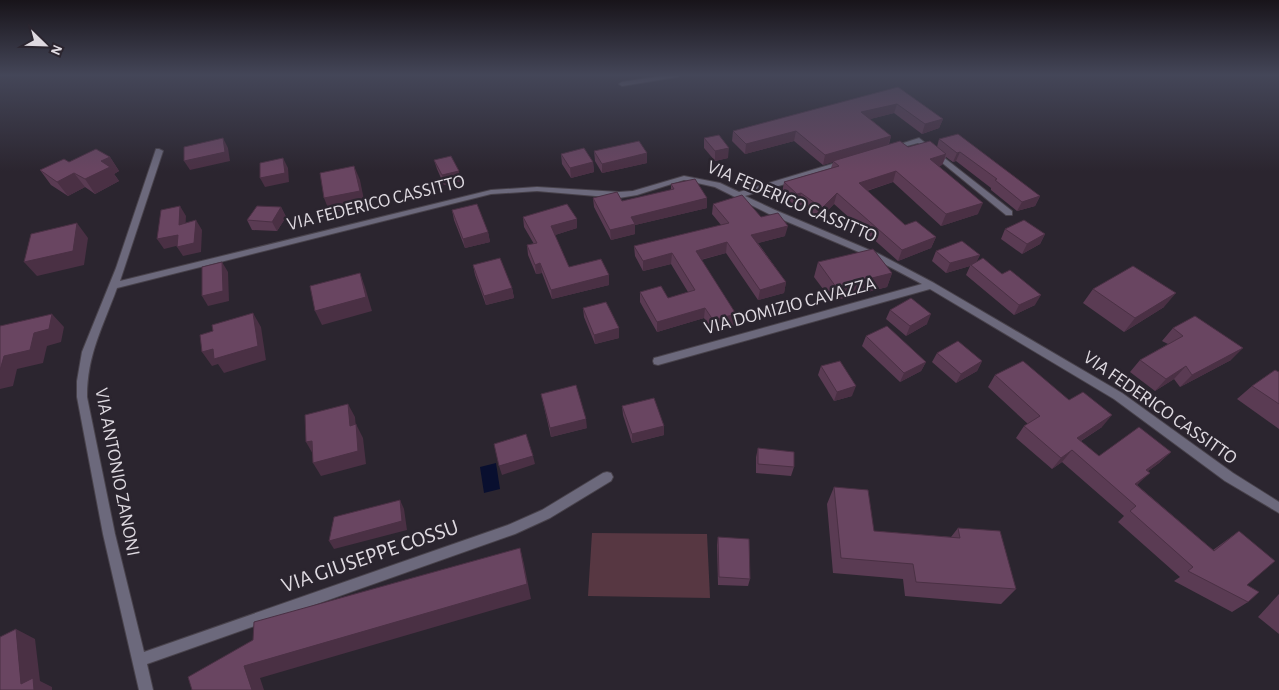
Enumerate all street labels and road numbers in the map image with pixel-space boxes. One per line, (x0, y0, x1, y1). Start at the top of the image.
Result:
street label: VIA FEDERICO CASSITTO (704, 158, 880, 246)
street label: VIA FEDERICO CASSITTO (285, 172, 467, 234)
street label: VIA DOMIZIO CAVAZZA (702, 274, 878, 338)
street label: VIA FEDERICO CASSITTO (1080, 348, 1240, 468)
street label: VIA ANTONIO ZANONI (91, 386, 143, 558)
street label: VIA GIUSEPPE COSSU (279, 515, 461, 597)

